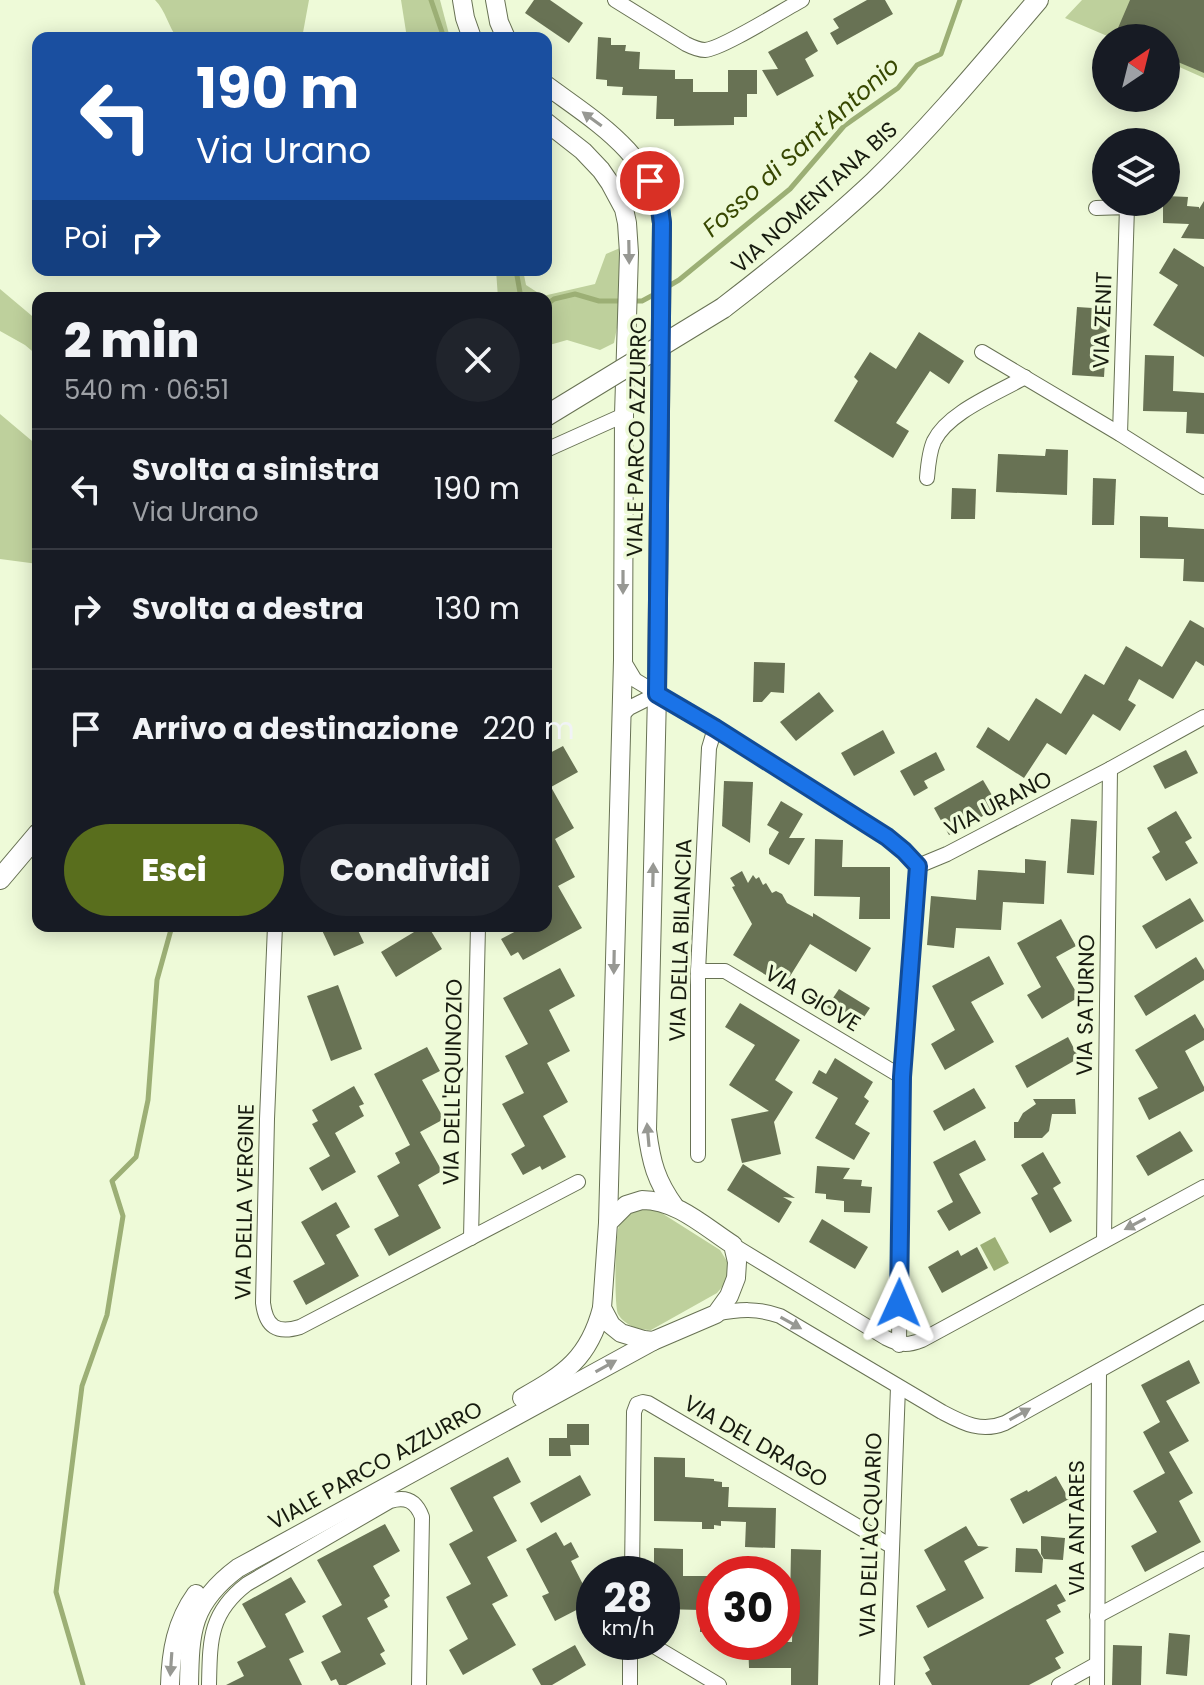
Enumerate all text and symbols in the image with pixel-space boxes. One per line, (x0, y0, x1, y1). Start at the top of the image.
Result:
north arrow (1092, 24, 1180, 112)
map controls (1092, 24, 1180, 216)
text: 190 m (196, 49, 359, 128)
water label: Fosso di Sant'Antonio (695, 49, 906, 244)
icon: left (64, 64, 168, 168)
one-way arrow (581, 111, 603, 127)
street label: VIA NOMENTANA BIS (724, 114, 904, 281)
text: Via Urano (196, 125, 371, 176)
button: layers (1092, 128, 1180, 216)
pin (616, 147, 684, 215)
icon: arrive (628, 159, 672, 203)
text: Poi (64, 216, 108, 259)
icon: right (124, 216, 168, 260)
one-way arrow (622, 240, 635, 265)
street label: VIA ZENIT (1085, 271, 1120, 369)
text: 2 min (64, 307, 199, 374)
street label: VIALE PARCO AZZURRO (619, 317, 654, 557)
button: close (436, 318, 520, 402)
text: 540 m · 06:51 (64, 372, 229, 408)
text: Svolta a sinistra (132, 448, 380, 491)
icon: left (64, 467, 108, 511)
text: 190 m (434, 467, 520, 510)
text: Via Urano (132, 494, 259, 530)
one-way arrow (617, 570, 629, 595)
icon: right (64, 587, 108, 631)
text: Svolta a destra (132, 587, 364, 630)
text: 130 m (435, 587, 520, 630)
icon: arrive (64, 707, 108, 751)
text: Arrivo a destinazione (132, 707, 458, 750)
text: 220 m (482, 707, 575, 750)
street label: VIA URANO (939, 763, 1057, 844)
button: Esci (64, 824, 284, 916)
button: Condividi (300, 824, 520, 916)
street label: VIA DELLA BILANCIA (661, 838, 700, 1042)
one-way arrow (646, 862, 659, 887)
street label: VIA SATURNO (1069, 934, 1102, 1076)
one-way arrow (607, 950, 620, 975)
street label: VIA GIOVE (759, 958, 867, 1039)
street label: VIA DELL'EQUINOZIO (435, 978, 470, 1186)
street label: VIA DELLA VERGINE (227, 1104, 262, 1300)
one-way arrow (642, 1122, 655, 1147)
one-way arrow (1124, 1217, 1147, 1230)
position arrow (857, 1261, 941, 1345)
one-way arrow (780, 1315, 802, 1329)
one-way arrow (595, 1360, 617, 1374)
street label: VIA DEL DRAGO (678, 1388, 833, 1495)
street label: VIALE PARCO AZZURRO (263, 1394, 488, 1537)
one-way arrow (1009, 1408, 1031, 1422)
street label: VIA DELL'ACQUARIO (851, 1432, 890, 1638)
street label: VIA ANTARES (1061, 1460, 1092, 1596)
speed limit sign: 30 (696, 1556, 800, 1660)
text: 28 (604, 1570, 652, 1626)
text: km/h (601, 1614, 655, 1642)
one-way arrow (164, 1652, 177, 1677)

